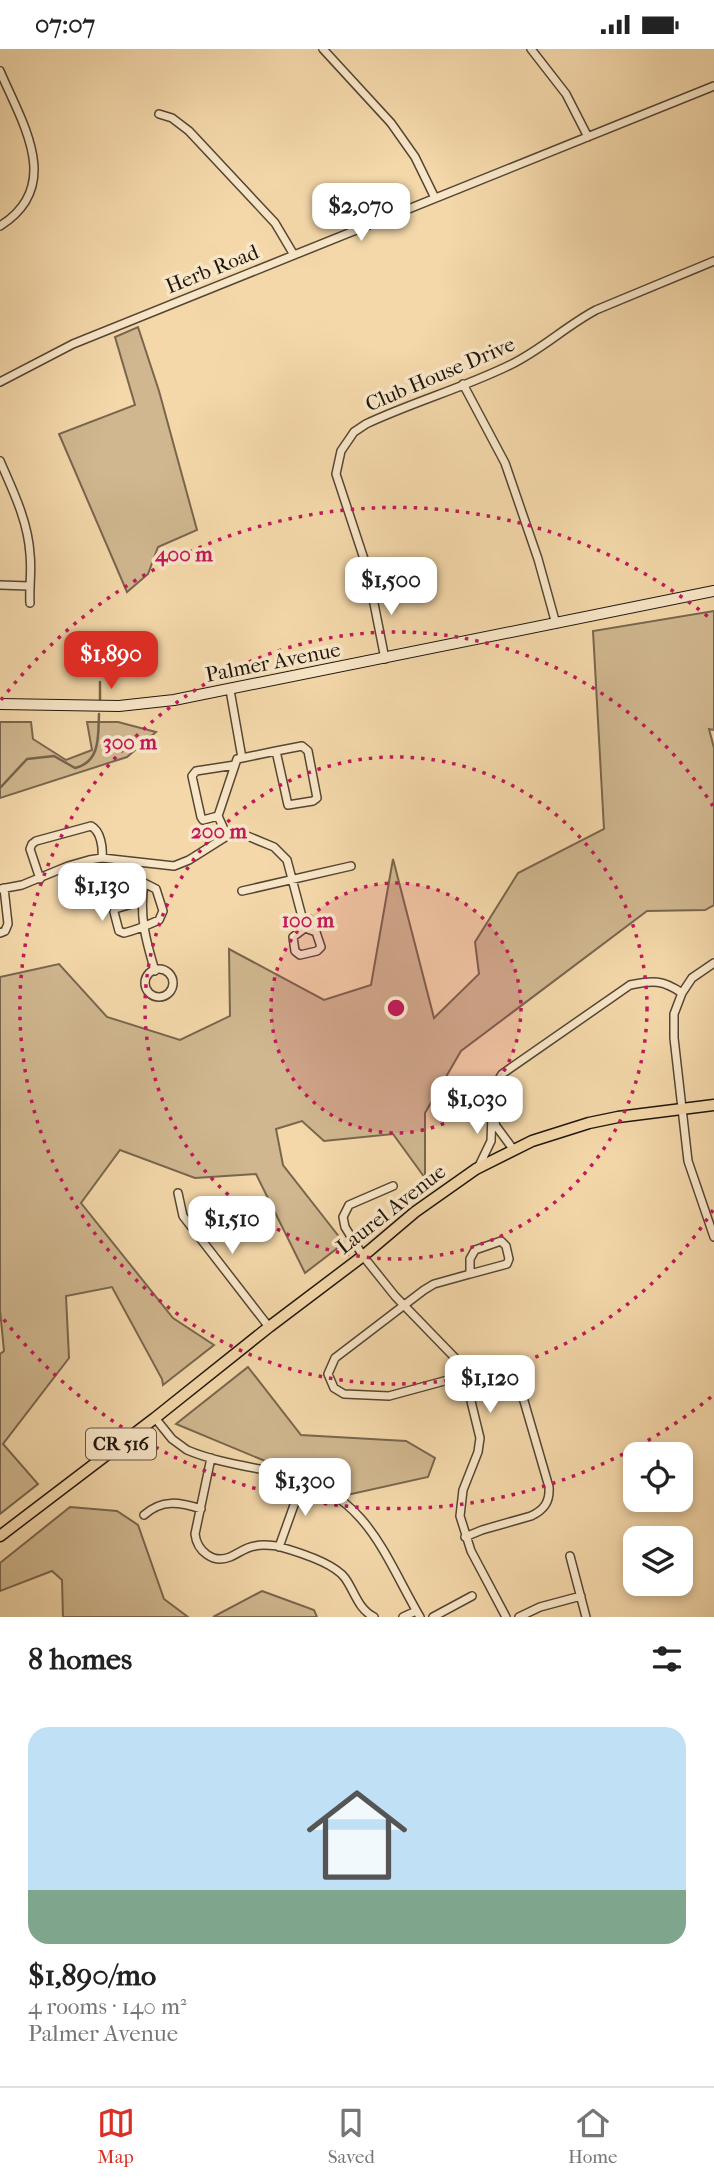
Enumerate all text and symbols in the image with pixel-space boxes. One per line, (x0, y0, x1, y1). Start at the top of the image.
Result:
text: 07:07 (35, 9, 95, 40)
pin: $2,070 (304, 183, 418, 243)
text: $2,070 (328, 192, 394, 219)
street label: Herb Road (162, 239, 262, 298)
street label: Club House Drive (362, 332, 518, 416)
text: 400 m (154, 542, 213, 567)
pin: $1,500 (334, 557, 448, 617)
text: $1,500 (361, 566, 421, 593)
pin: $1,890 (54, 631, 168, 691)
street label: Palmer Avenue (203, 637, 343, 687)
text: $1,890 (80, 640, 142, 667)
text: 300 m (103, 730, 157, 754)
text: 200 m (191, 819, 248, 843)
pin: $1,130 (45, 863, 159, 923)
text: $1,130 (74, 872, 130, 899)
text: 100 m (282, 908, 335, 932)
centre of rings (384, 996, 408, 1020)
pin: $1,030 (420, 1077, 534, 1136)
text: $1,030 (447, 1085, 507, 1112)
street label: Laurel Avenue (332, 1159, 450, 1259)
pin: $1,510 (175, 1197, 289, 1256)
text: $1,510 (204, 1205, 260, 1232)
pin: $1,120 (433, 1355, 547, 1415)
text: $1,120 (461, 1364, 519, 1391)
road number: CR 516 (86, 1429, 156, 1459)
map controls (623, 1442, 693, 1596)
button: locate (623, 1442, 693, 1512)
pin: $1,300 (248, 1459, 362, 1518)
text: $1,300 (275, 1467, 335, 1494)
button: layers (623, 1526, 693, 1596)
icon: filters (648, 1640, 686, 1678)
text: 8 homes (28, 1642, 132, 1677)
icon: home (294, 1772, 420, 1898)
text: $1,890/mo (28, 1958, 156, 1993)
text: 4 rooms · 140 m² (28, 1993, 187, 2020)
text: Palmer Avenue (28, 2020, 178, 2047)
tab: Map (97, 2104, 135, 2168)
tab: Saved (328, 2104, 375, 2168)
tab: Home (568, 2104, 617, 2168)

